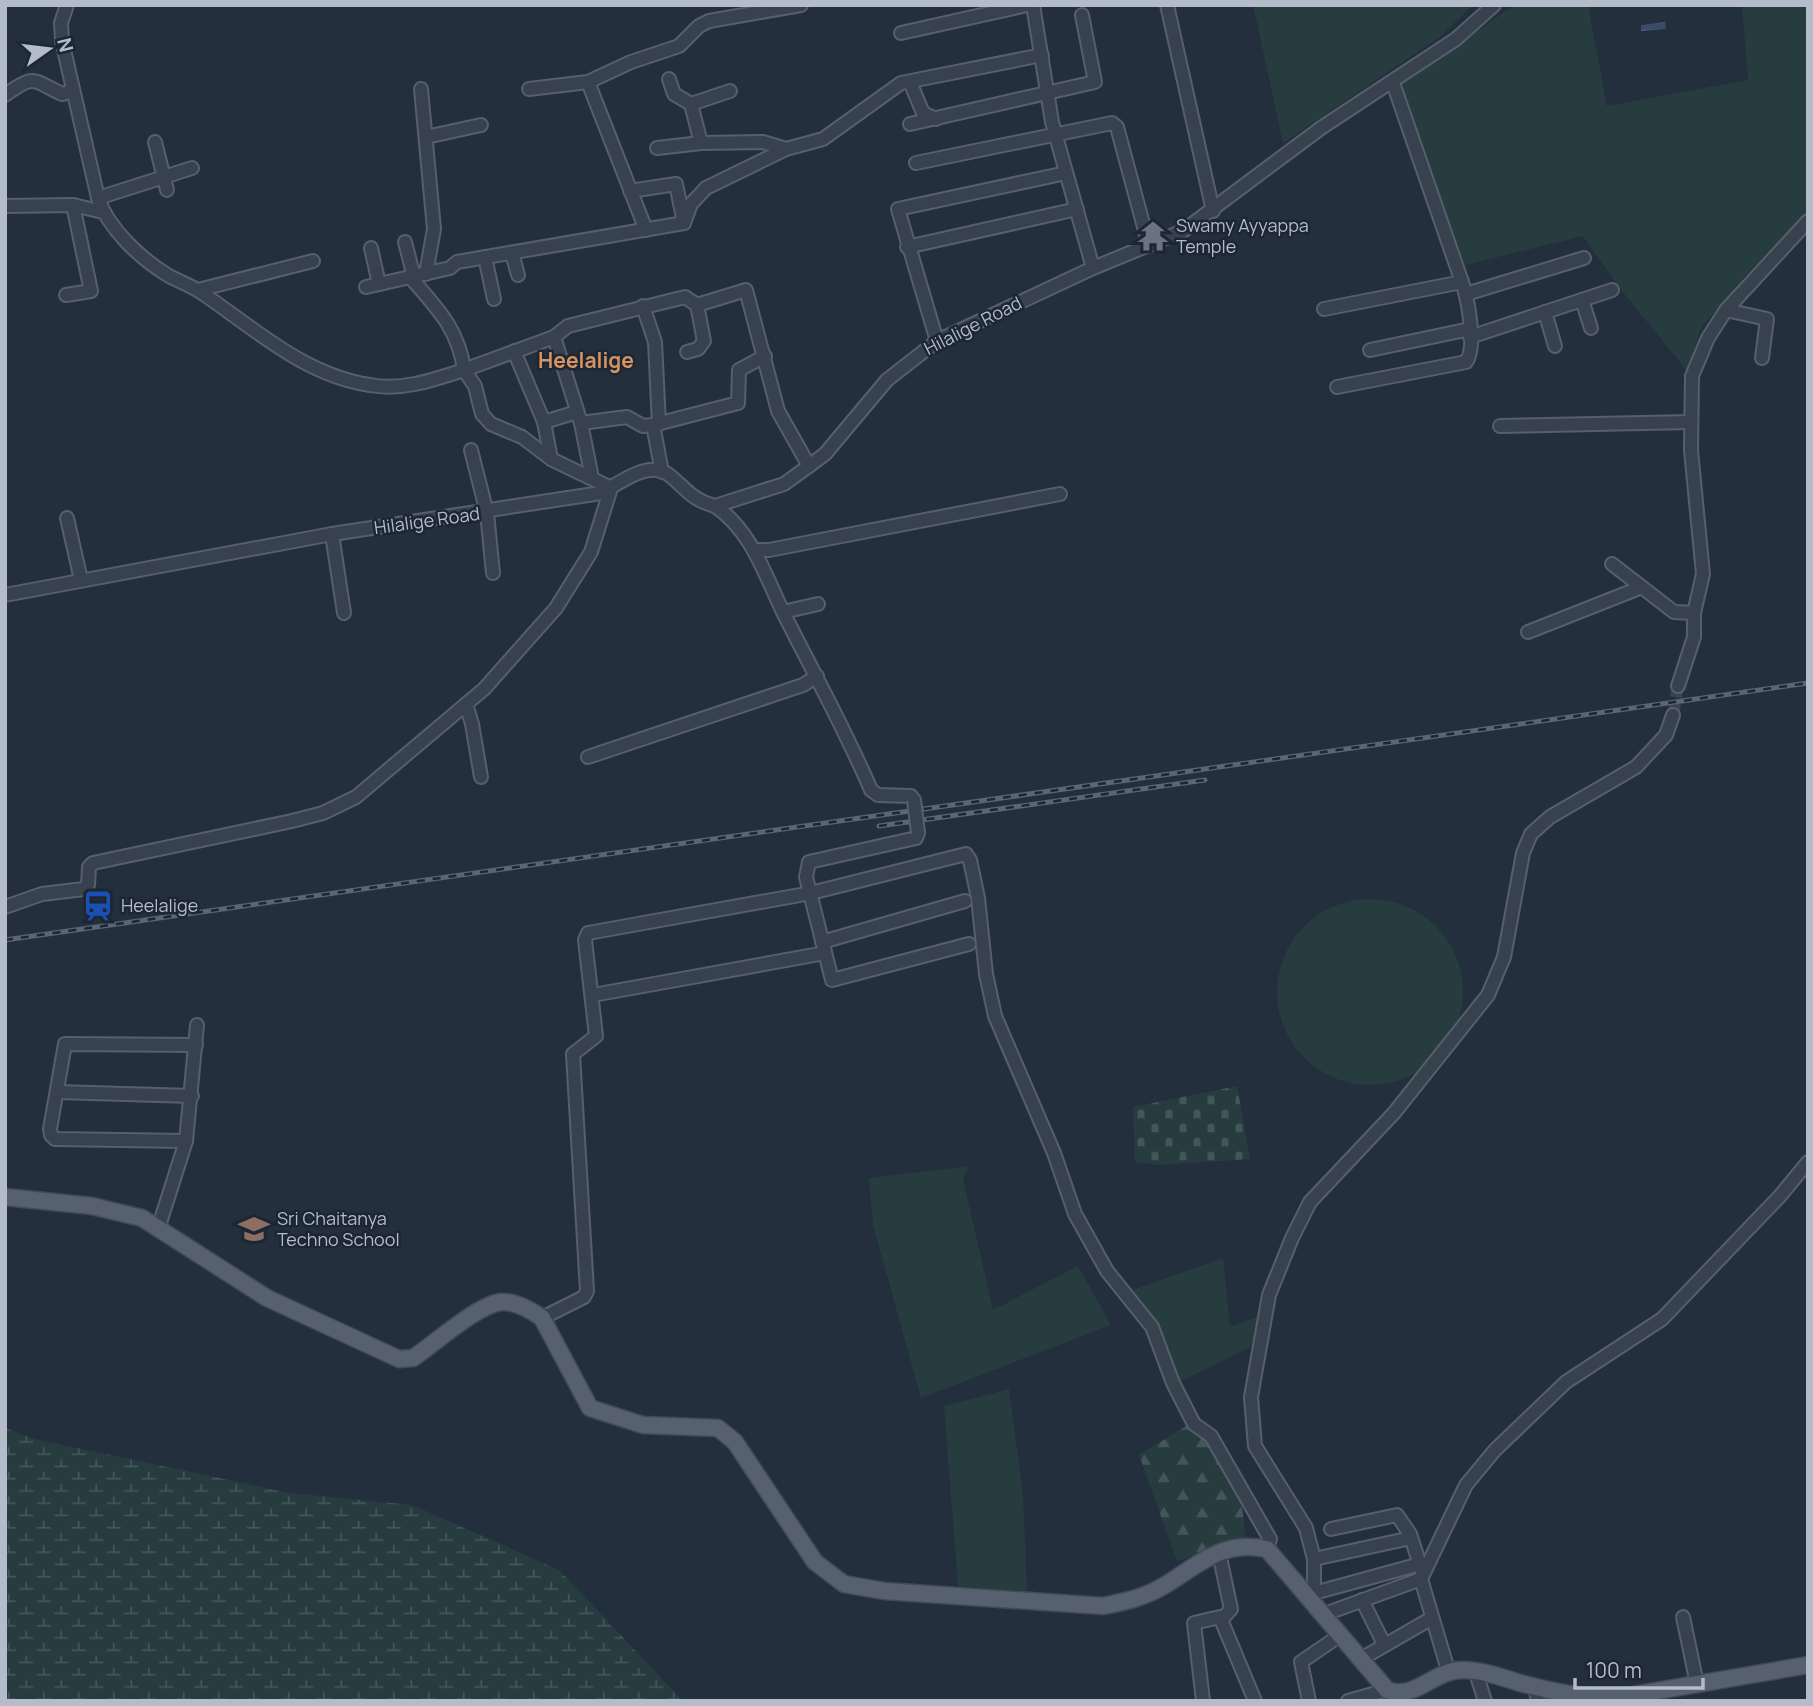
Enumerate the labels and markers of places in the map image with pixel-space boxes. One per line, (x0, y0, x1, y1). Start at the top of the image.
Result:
place label: Swamy Ayyappa Temple (1176, 213, 1309, 258)
temple icon: Swamy Ayyappa Temple (1136, 219, 1170, 253)
station icon: Heelalige (81, 889, 115, 923)
place label: Heelalige (121, 893, 198, 917)
place label: Sri Chaitanya Techno School (277, 1206, 400, 1251)
school or university icon: Sri Chaitanya Techno School (237, 1212, 271, 1246)

